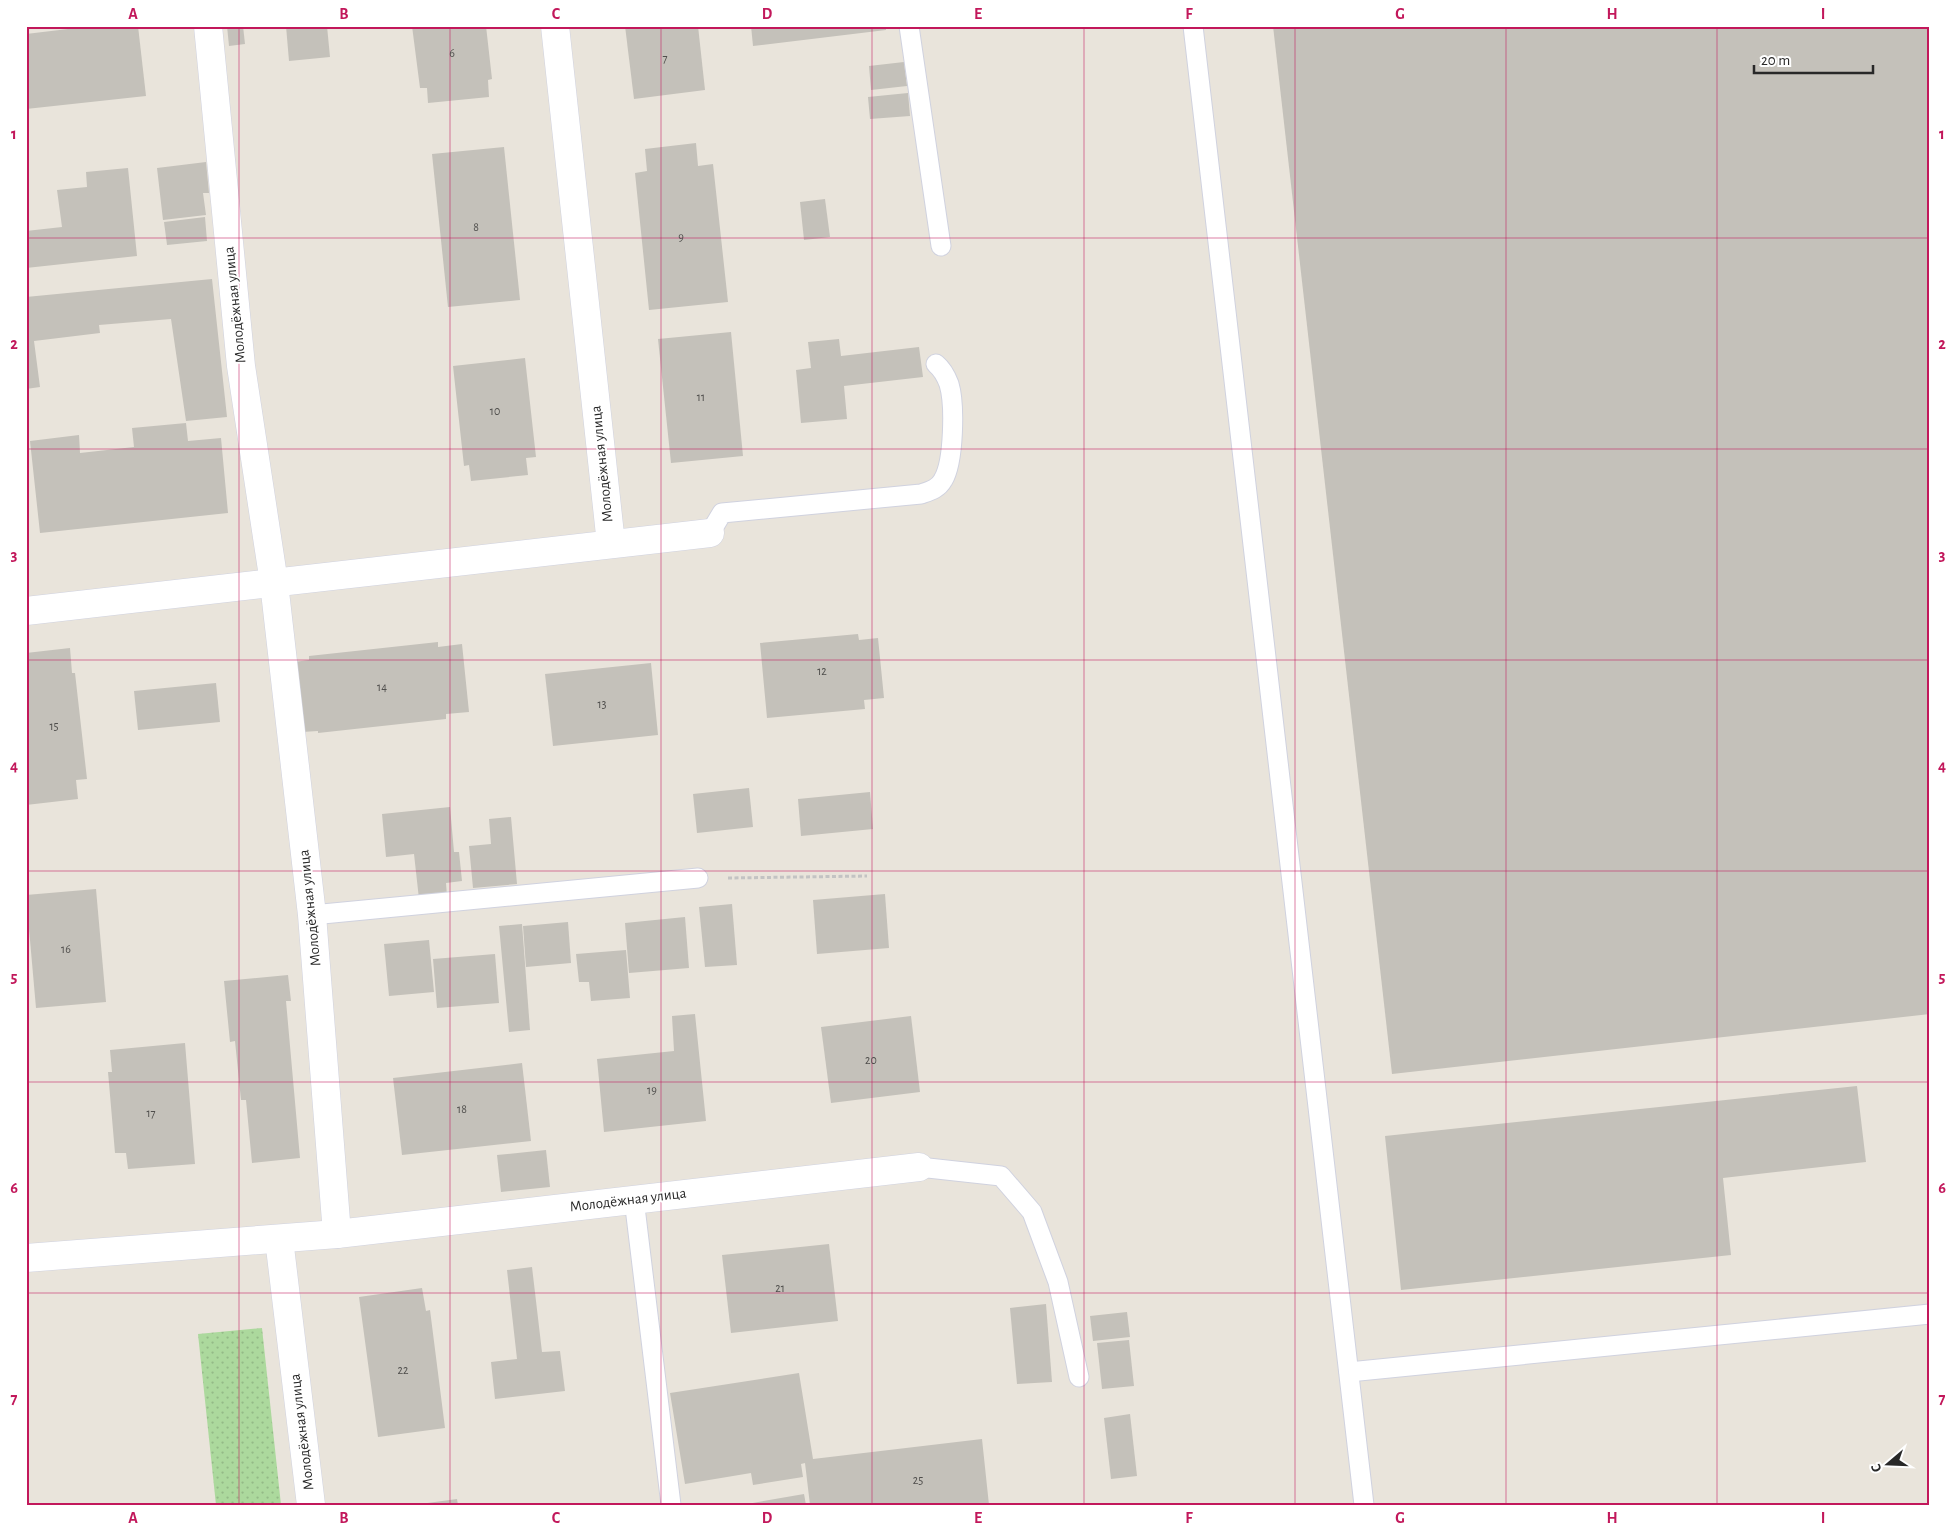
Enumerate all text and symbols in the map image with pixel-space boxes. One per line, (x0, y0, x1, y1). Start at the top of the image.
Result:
text: A (128, 6, 138, 22)
text: B (339, 6, 349, 22)
text: C (552, 6, 561, 22)
text: D (762, 6, 773, 22)
text: E (974, 6, 982, 22)
text: F (1185, 6, 1193, 22)
text: G (1395, 6, 1405, 22)
text: H (1606, 6, 1618, 22)
text: I (1821, 6, 1825, 22)
scale bar (1754, 42, 1872, 74)
house number: 6 (449, 47, 455, 59)
house number: 7 (662, 52, 668, 64)
text: 20 m (1761, 53, 1790, 68)
text: 1 (11, 126, 17, 142)
text: 1 (1939, 126, 1945, 142)
house number: 8 (473, 221, 479, 233)
house number: 9 (678, 231, 684, 243)
street label: Молодёжная улица (221, 246, 249, 364)
text: 2 (10, 336, 18, 352)
text: 2 (1938, 336, 1946, 352)
house number: 11 (697, 391, 705, 403)
house number: 10 (490, 405, 500, 417)
street label: Молодёжная улица (588, 405, 616, 523)
text: 3 (11, 547, 18, 563)
text: 3 (1939, 547, 1946, 563)
house number: 12 (817, 665, 827, 677)
house number: 14 (377, 681, 387, 693)
house number: 13 (597, 698, 607, 710)
house number: 15 (49, 720, 59, 732)
text: 4 (10, 758, 18, 774)
text: 4 (1938, 758, 1946, 774)
street label: Молодёжная улица (296, 849, 324, 967)
house number: 16 (61, 943, 71, 955)
text: 5 (11, 969, 18, 985)
text: 5 (1939, 969, 1946, 985)
house number: 20 (865, 1054, 877, 1066)
house number: 19 (647, 1084, 657, 1096)
house number: 18 (457, 1103, 467, 1115)
house number: 17 (146, 1107, 156, 1119)
text: 6 (10, 1180, 18, 1196)
text: 6 (1938, 1180, 1946, 1196)
street label: Молодёжная улица (569, 1185, 687, 1215)
house number: 21 (775, 1282, 785, 1294)
house number: 22 (398, 1364, 409, 1376)
street label: Молодёжная улица (287, 1373, 317, 1491)
text: 7 (11, 1391, 18, 1407)
text: 7 (1939, 1391, 1946, 1407)
north arrow (1864, 1438, 1914, 1488)
text: С (1869, 1462, 1885, 1474)
house number: 25 (913, 1474, 923, 1486)
text: A (128, 1510, 138, 1526)
text: B (339, 1510, 349, 1526)
text: C (552, 1510, 561, 1526)
text: D (762, 1510, 773, 1526)
text: E (974, 1510, 982, 1526)
text: F (1185, 1510, 1193, 1526)
text: G (1395, 1510, 1405, 1526)
text: H (1606, 1510, 1618, 1526)
text: I (1821, 1510, 1825, 1526)

